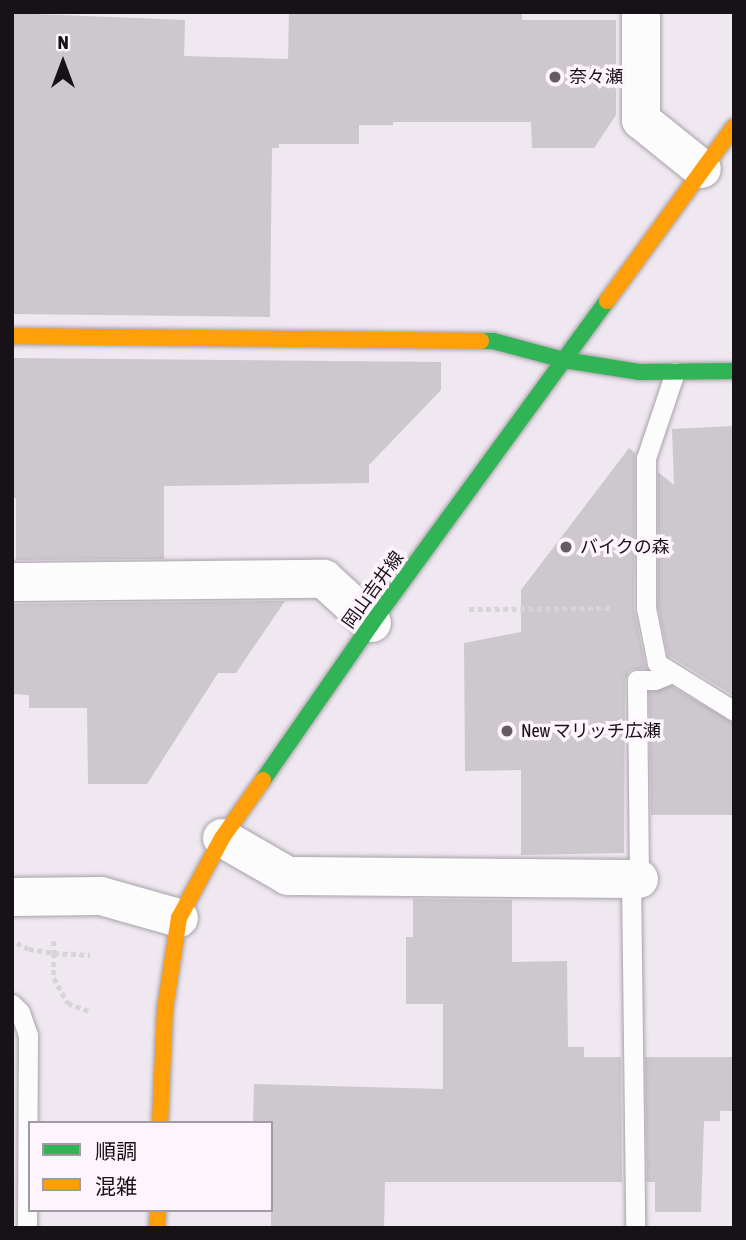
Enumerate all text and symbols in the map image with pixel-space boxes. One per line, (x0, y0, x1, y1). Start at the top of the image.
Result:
north arrow (28, 28, 98, 98)
text: N (57, 31, 69, 53)
place label: 奈々瀬 (569, 66, 623, 88)
marker: 奈々瀬 (547, 69, 563, 85)
place label: バイクの森 (580, 536, 670, 558)
marker: バイクの森 (558, 539, 574, 555)
street label: 岡山吉井線 (338, 547, 408, 633)
place label: New マリッチ広瀬 (521, 720, 661, 742)
marker: New マリッチ広瀬 (499, 723, 515, 739)
legend (28, 1121, 273, 1212)
text: 順調 (95, 1139, 137, 1163)
text: 混雑 (95, 1174, 137, 1198)

